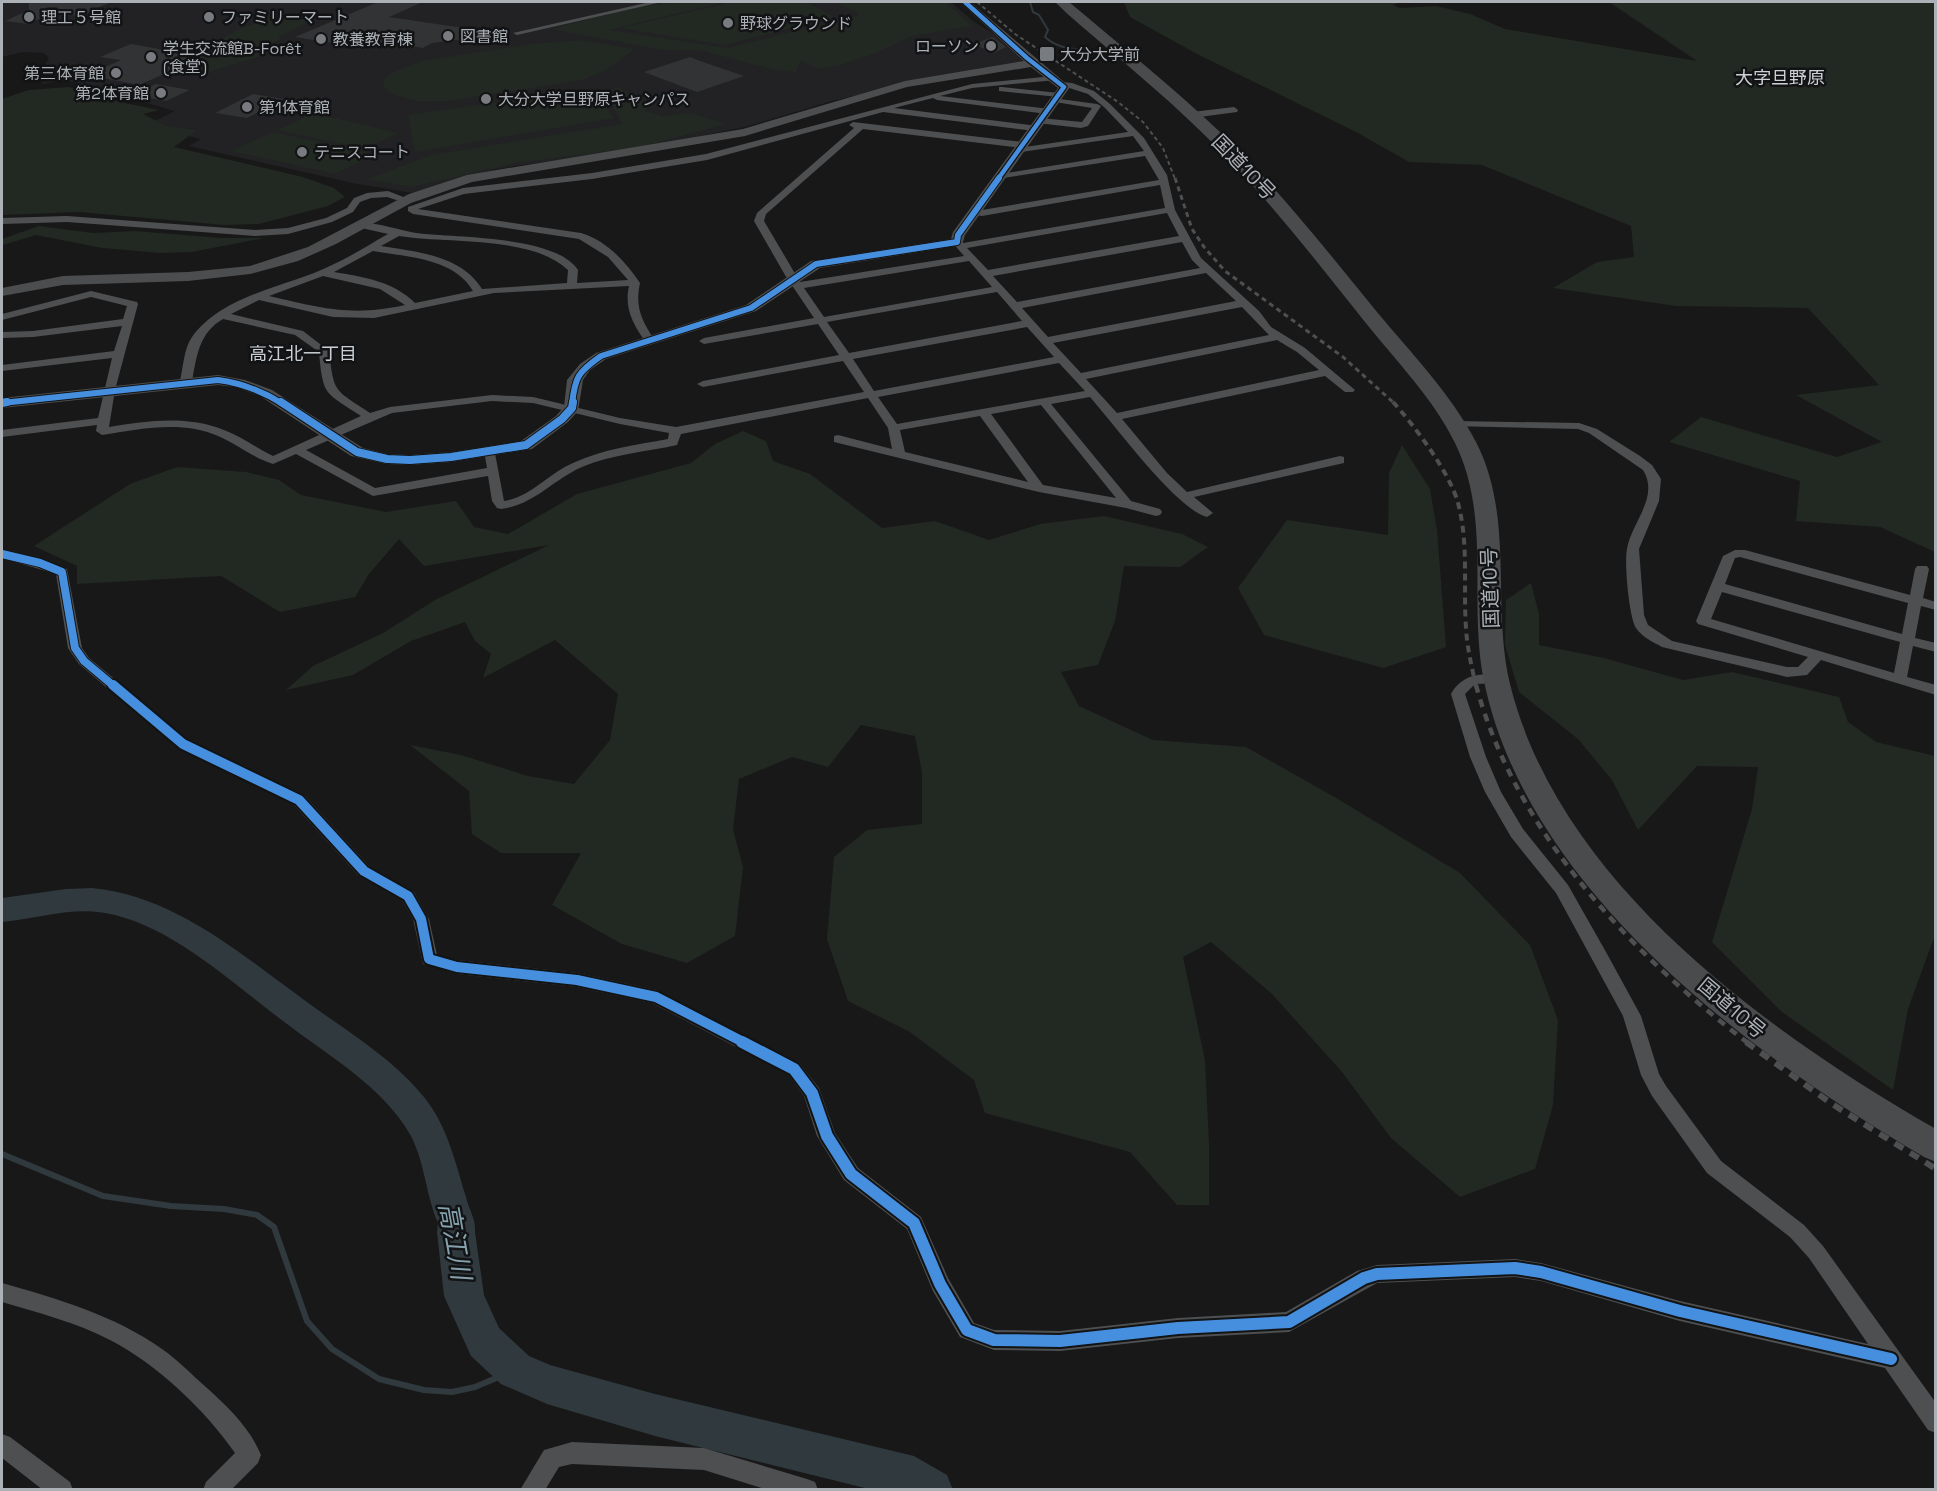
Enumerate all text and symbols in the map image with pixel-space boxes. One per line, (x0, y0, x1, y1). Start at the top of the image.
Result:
place label: 理工５号館 (41, 7, 121, 28)
place label: ファミリーマート (221, 7, 349, 28)
marker: 理工５号館 (22, 10, 36, 24)
marker: ファミリーマート (202, 10, 216, 24)
place label: 野球グラウンド (740, 13, 852, 34)
marker: 野球グラウンド (721, 16, 735, 30)
place label: 図書館 (460, 26, 508, 47)
place label: 教養教育棟 (333, 29, 413, 50)
marker: 図書館 (441, 29, 455, 43)
marker: 教養教育棟 (314, 32, 328, 46)
place label: ローソン (915, 36, 979, 57)
place label: 学生交流館B-Forêt (食堂) (163, 38, 302, 77)
marker: ローソン (984, 39, 998, 53)
place label: 大分大学前 (1060, 44, 1140, 65)
marker: 大分大学前 (1038, 45, 1056, 63)
marker: 学生交流館B-Forêt (食堂) (144, 50, 158, 64)
place label: 第三体育館 (24, 63, 104, 84)
marker: 第三体育館 (109, 66, 123, 80)
district label: 大字旦野原 (1735, 66, 1825, 89)
place label: 第2体育館 (75, 83, 149, 104)
marker: 第2体育館 (154, 86, 168, 100)
place label: 大分大学旦野原キャンパス (498, 89, 690, 110)
marker: 大分大学旦野原キャンパス (479, 92, 493, 106)
place label: 第1体育館 (259, 97, 330, 118)
marker: 第1体育館 (240, 100, 254, 114)
street label: 国道10号 (1206, 129, 1282, 205)
place label: テニスコート (314, 142, 410, 163)
marker: テニスコート (295, 145, 309, 159)
district label: 高江北一丁目 (249, 342, 357, 365)
street label: 国道10号 (1476, 547, 1504, 629)
street label: 国道10号 (1693, 972, 1771, 1044)
water label: 高江川 (431, 1200, 479, 1285)

